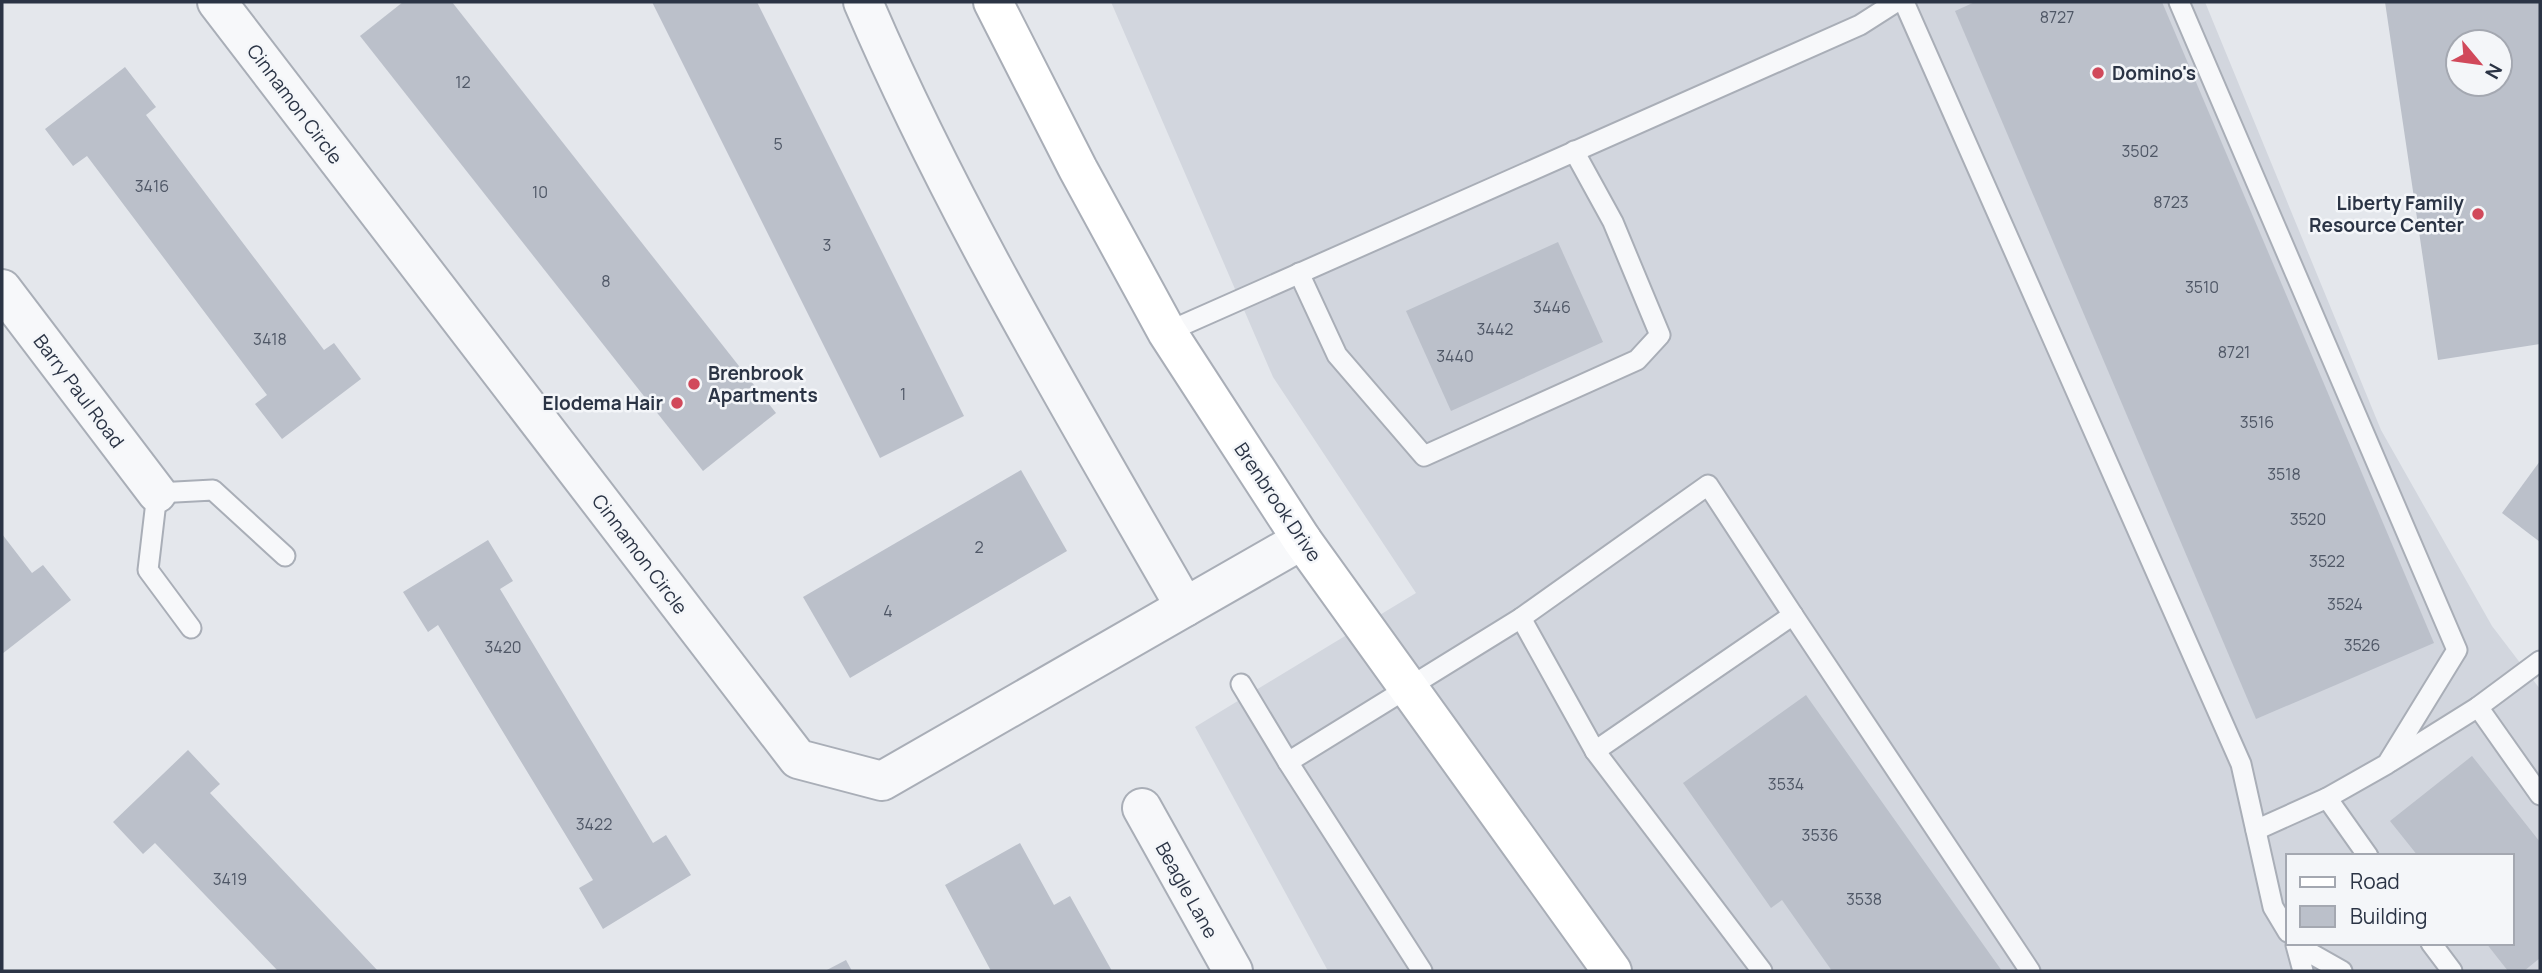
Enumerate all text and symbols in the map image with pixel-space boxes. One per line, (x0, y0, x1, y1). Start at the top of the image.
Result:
house number: 8727 (2040, 6, 2074, 28)
north arrow (2444, 28, 2514, 98)
street label: Cinnamon Circle (241, 39, 349, 169)
text: N (2479, 59, 2509, 84)
place label: Domino's (2112, 60, 2196, 86)
marker: Domino's (2090, 65, 2106, 81)
house number: 12 (455, 71, 471, 93)
house number: 5 (773, 133, 783, 155)
house number: 3502 (2122, 140, 2158, 162)
house number: 3416 (135, 175, 169, 197)
house number: 10 (532, 181, 548, 203)
place label: Liberty Family Resource Center (2309, 190, 2464, 238)
house number: 8723 (2153, 191, 2189, 213)
marker: Liberty Family Resource Center (2470, 206, 2486, 222)
house number: 3 (823, 234, 831, 256)
house number: 8 (601, 270, 611, 292)
house number: 3510 (2185, 276, 2219, 298)
house number: 3446 (1533, 296, 1571, 318)
house number: 3442 (1477, 318, 1514, 340)
house number: 3418 (253, 328, 287, 350)
street label: Barry Paul Road (28, 329, 130, 453)
house number: 8721 (2218, 341, 2250, 363)
house number: 3440 (1436, 345, 1474, 367)
place label: Brenbrook Apartments (708, 360, 818, 408)
marker: Brenbrook Apartments (686, 376, 702, 392)
house number: 1 (900, 383, 906, 405)
place label: Elodema Hair (543, 390, 663, 416)
marker: Elodema Hair (669, 395, 685, 411)
house number: 3516 (2240, 411, 2274, 433)
street label: Brenbrook Drive (1229, 437, 1327, 567)
house number: 3518 (2267, 463, 2301, 485)
street label: Cinnamon Circle (586, 489, 694, 619)
house number: 3520 (2290, 508, 2326, 530)
house number: 2 (974, 536, 984, 558)
house number: 3522 (2309, 550, 2345, 572)
house number: 3524 (2327, 593, 2363, 615)
house number: 4 (883, 600, 893, 622)
house number: 3526 (2344, 634, 2380, 656)
house number: 3420 (484, 636, 522, 658)
house number: 3534 (1768, 773, 1804, 795)
house number: 3422 (576, 813, 612, 835)
house number: 3536 (1802, 824, 1838, 846)
street label: Beagle Lane (1150, 837, 1224, 943)
legend (2286, 854, 2514, 945)
text: Road (2350, 867, 2400, 895)
house number: 3419 (213, 868, 247, 890)
house number: 3538 (1846, 888, 1882, 910)
text: Building (2350, 902, 2427, 930)

